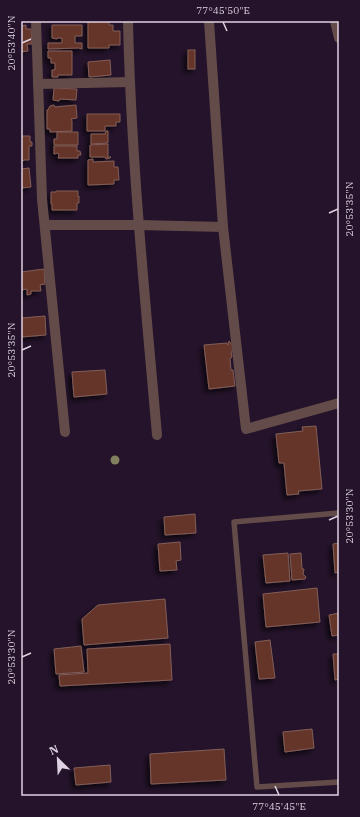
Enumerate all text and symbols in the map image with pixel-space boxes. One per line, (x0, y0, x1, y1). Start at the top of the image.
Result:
text: 77°45'50"E (196, 4, 250, 17)
text: 20°53'40"N (5, 15, 18, 71)
text: 20°53'35"N (343, 181, 356, 237)
text: 20°53'35"N (5, 322, 18, 378)
text: 20°53'30"N (343, 488, 356, 544)
text: 20°53'30"N (5, 629, 18, 685)
north arrow (38, 739, 78, 779)
text: N (47, 742, 61, 758)
text: 77°45'45"E (252, 800, 306, 813)

